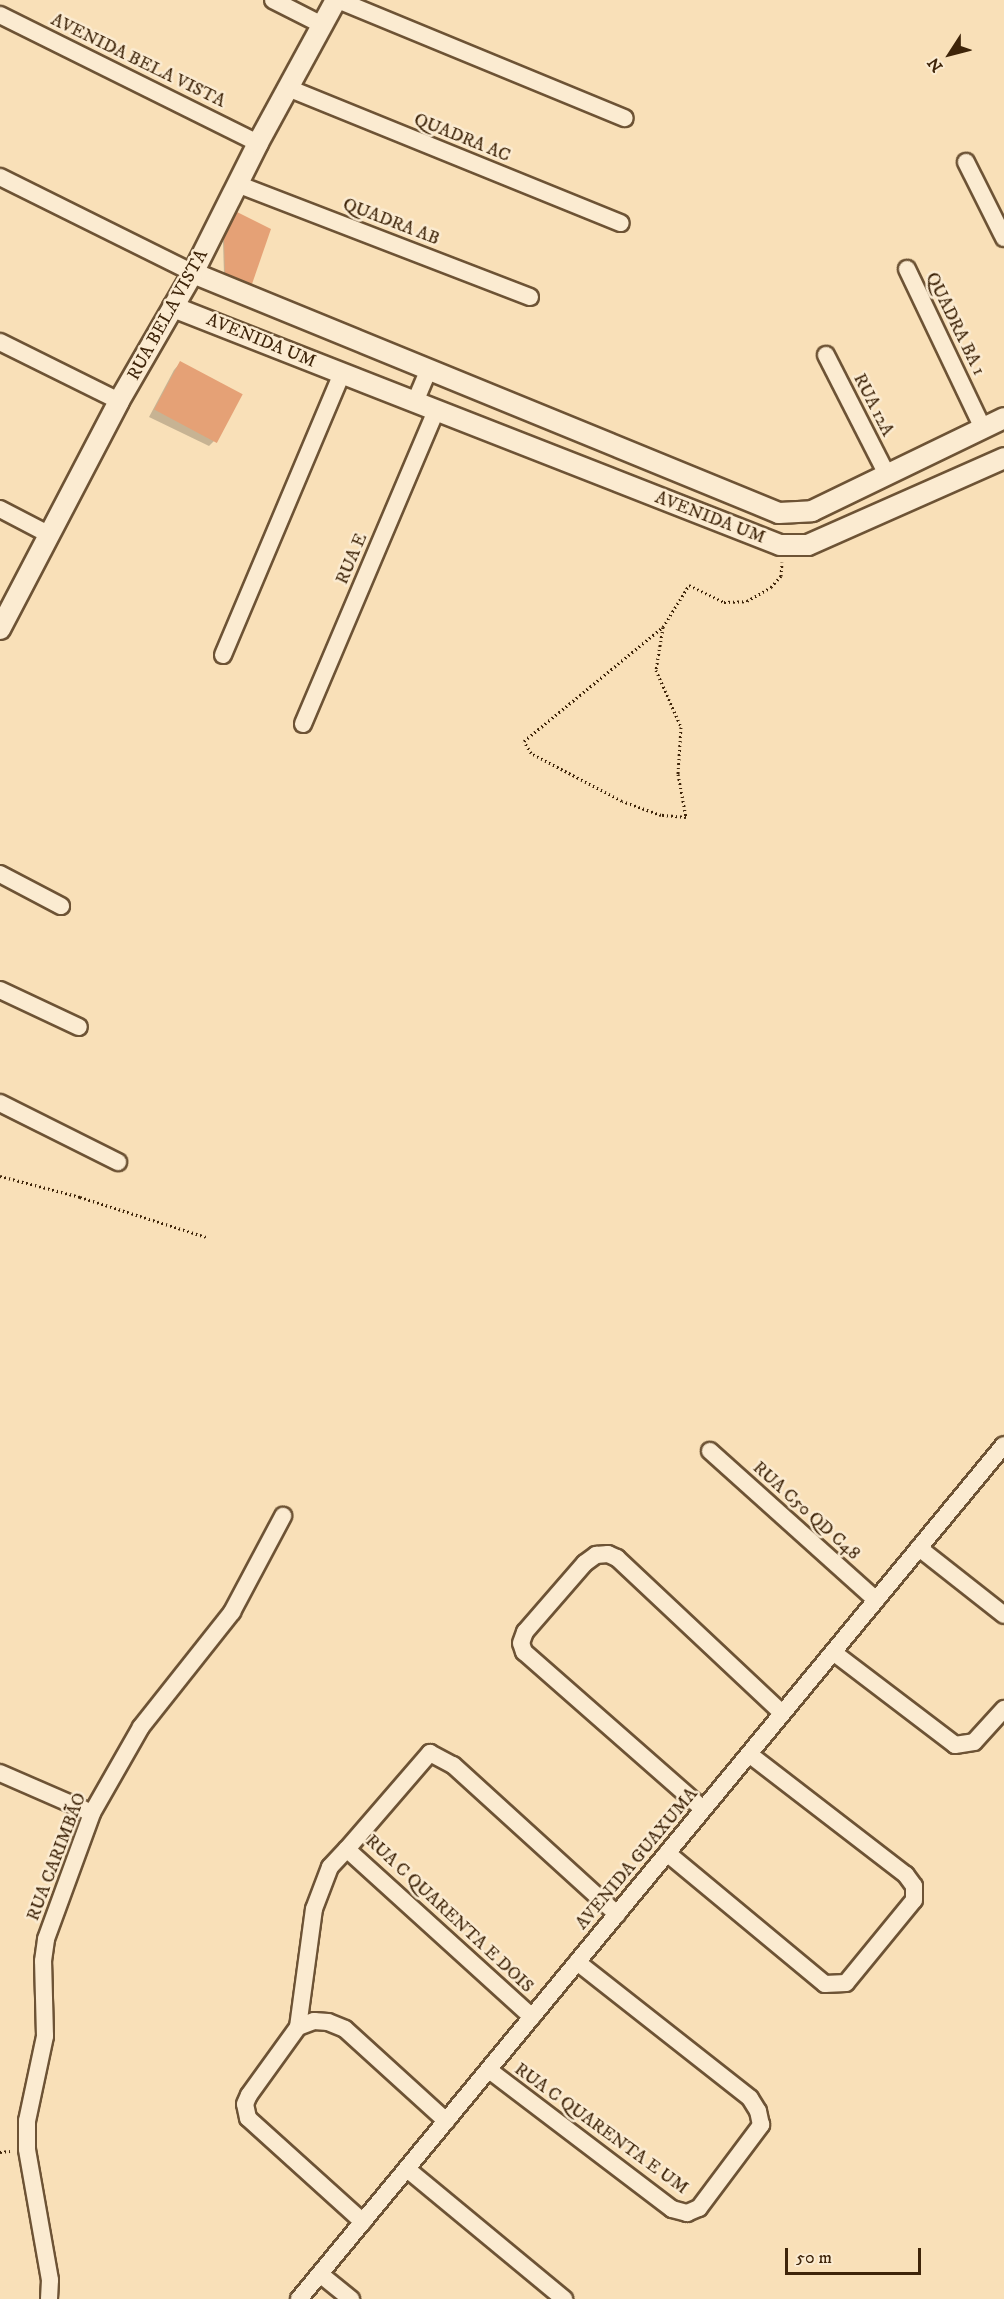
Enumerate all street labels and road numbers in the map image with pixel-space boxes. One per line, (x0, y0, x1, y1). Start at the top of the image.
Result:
street label: AVENIDA BELA VISTA (47, 9, 229, 113)
street label: QUADRA AC (411, 109, 513, 167)
street label: QUADRA AB (340, 194, 442, 250)
street label: RUA BELA VISTA (123, 246, 213, 384)
street label: QUADRA BA 1 (921, 269, 989, 379)
street label: AVENIDA UM (203, 309, 319, 373)
street label: RUA 12A (848, 370, 898, 440)
street label: AVENIDA UM (652, 487, 768, 549)
street label: RUA E (332, 530, 372, 588)
street label: RUA C50 QD C48 (748, 1457, 864, 1565)
street label: AVENIDA GUAXUMA (571, 1784, 703, 1934)
street label: RUA CARIMBÃO (23, 1790, 91, 1924)
street label: RUA C QUARENTA E DOIS (360, 1830, 538, 1998)
street label: RUA C QUARENTA E UM (510, 2059, 692, 2199)

